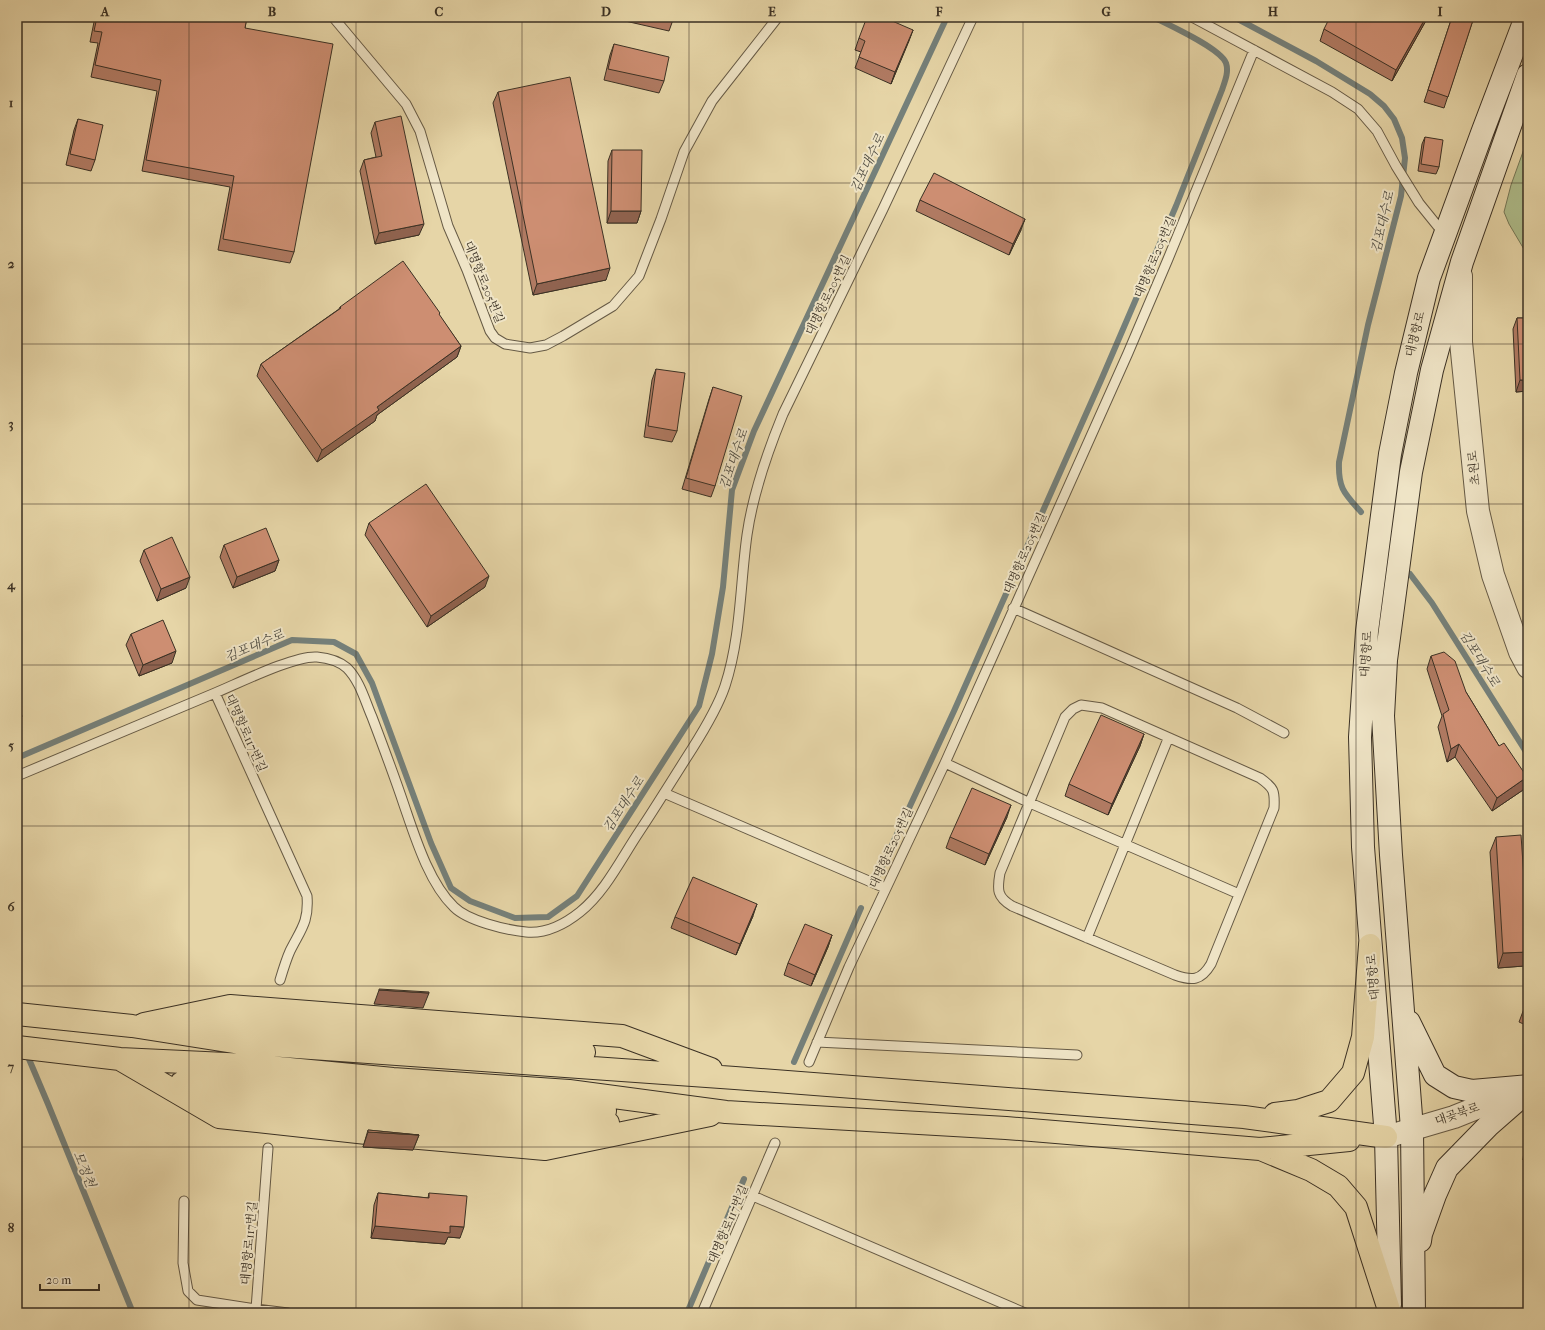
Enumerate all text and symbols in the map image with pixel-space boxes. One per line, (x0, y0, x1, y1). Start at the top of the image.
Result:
text: A (100, 4, 110, 19)
text: B (268, 4, 277, 19)
text: C (435, 4, 444, 19)
text: D (601, 4, 611, 19)
text: E (768, 4, 776, 19)
text: F (935, 4, 943, 19)
text: G (1101, 4, 1111, 19)
text: H (1268, 4, 1279, 19)
text: I (1437, 4, 1443, 19)
text: 1 (9, 95, 14, 110)
water label: 김포대수로 (847, 131, 888, 195)
water label: 김포대수로 (1368, 189, 1397, 254)
street label: 대명항로205번길 (1131, 214, 1179, 300)
street label: 대명항로205번길 (461, 239, 507, 325)
street label: 대명항로205번길 (803, 253, 853, 337)
text: 2 (8, 256, 15, 271)
street label: 대명항로 (1403, 309, 1427, 358)
text: 3 (8, 416, 14, 432)
water label: 김포대수로 (716, 427, 751, 491)
street label: 초원로 (1465, 450, 1483, 486)
street label: 대명항로205번길 (1001, 510, 1049, 596)
text: 4 (6, 577, 16, 593)
water label: 김포대수로 (222, 626, 286, 665)
water label: 김포대수로 (1457, 628, 1503, 689)
street label: 대명항로 (1357, 630, 1375, 678)
street label: 대명항로117번길 (223, 692, 269, 774)
text: 5 (8, 738, 14, 753)
water label: 김포대수로 (600, 773, 647, 835)
street label: 대명항로205번길 (866, 805, 916, 891)
text: 6 (7, 899, 15, 914)
street label: 대명항로 (1364, 953, 1382, 1001)
text: 7 (7, 1059, 15, 1074)
street label: 대곶북로 (1433, 1100, 1482, 1128)
water label: 모정천 (71, 1149, 99, 1191)
street label: 대명항로117번길 (705, 1183, 751, 1265)
street label: 대명항로117번길 (238, 1201, 260, 1285)
text: 8 (8, 1220, 15, 1235)
scale bar (40, 1266, 99, 1292)
text: 20 m (46, 1273, 71, 1287)

